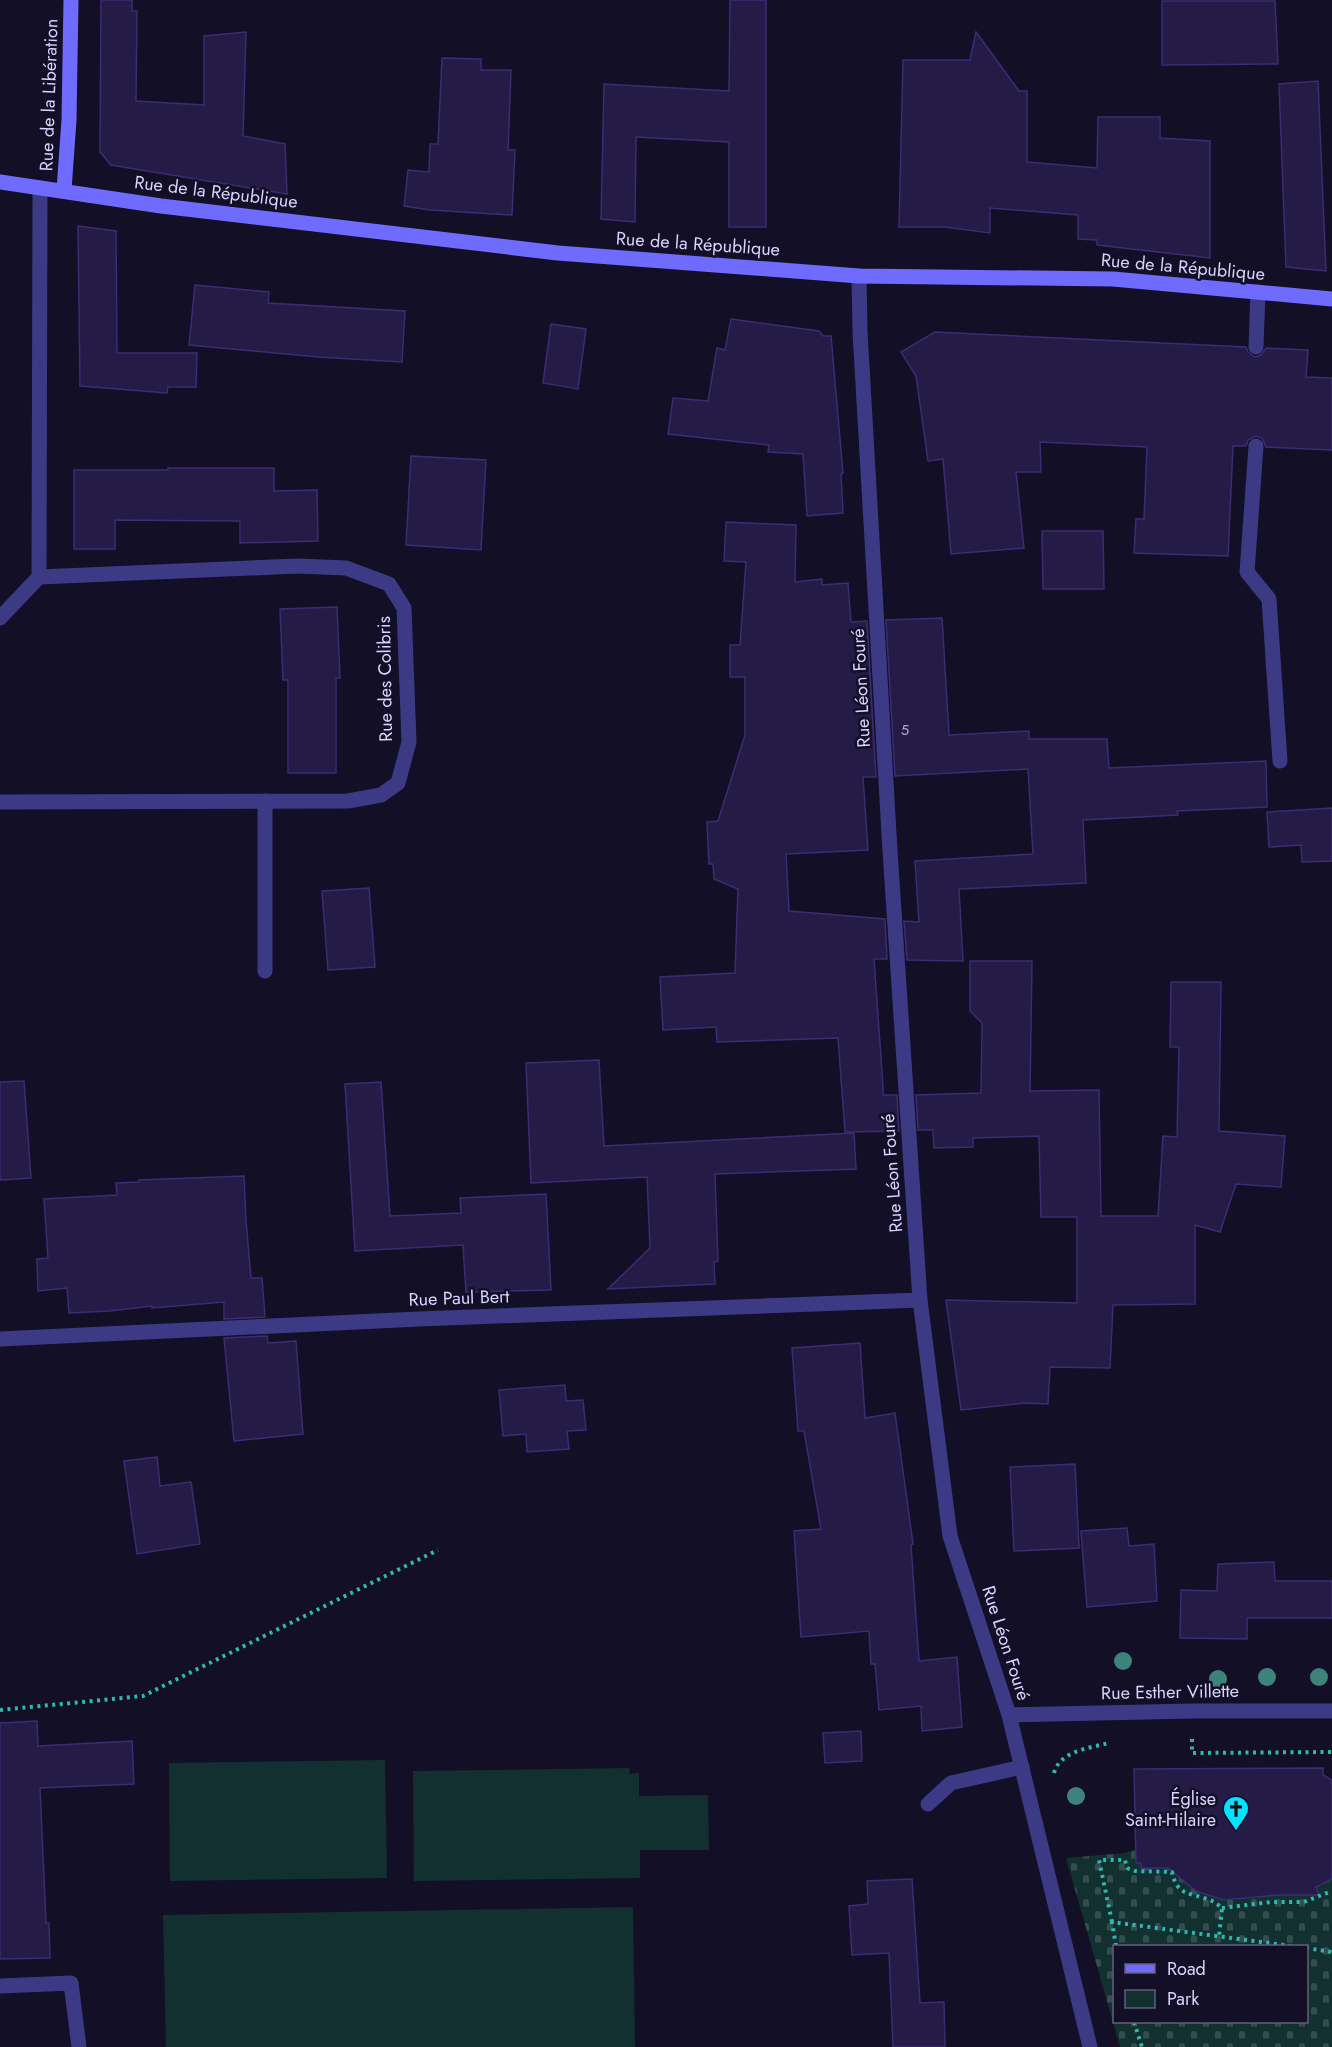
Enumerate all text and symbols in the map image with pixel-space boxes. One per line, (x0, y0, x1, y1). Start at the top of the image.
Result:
street label: Rue de la Libération (33, 18, 65, 172)
street label: Rue de la République (133, 169, 299, 215)
street label: Rue de la République (615, 225, 781, 263)
street label: Rue de la République (1100, 247, 1266, 287)
street label: Rue des Colibris (371, 616, 399, 742)
street label: Rue Léon Fouré (845, 628, 877, 748)
house number: 5 (901, 719, 909, 741)
street label: Rue Léon Fouré (875, 1113, 909, 1233)
street label: Rue Paul Bert (408, 1283, 511, 1313)
street label: Rue Léon Fouré (975, 1582, 1037, 1704)
street label: Rue Esther Villette (1101, 1678, 1239, 1706)
place label: Église Saint-Hilaire (1125, 1786, 1216, 1833)
church icon: Église Saint-Hilaire (1221, 1794, 1251, 1832)
legend (1113, 1945, 1308, 2023)
text: Road (1167, 1956, 1206, 1982)
text: Park (1167, 1986, 1199, 2012)

